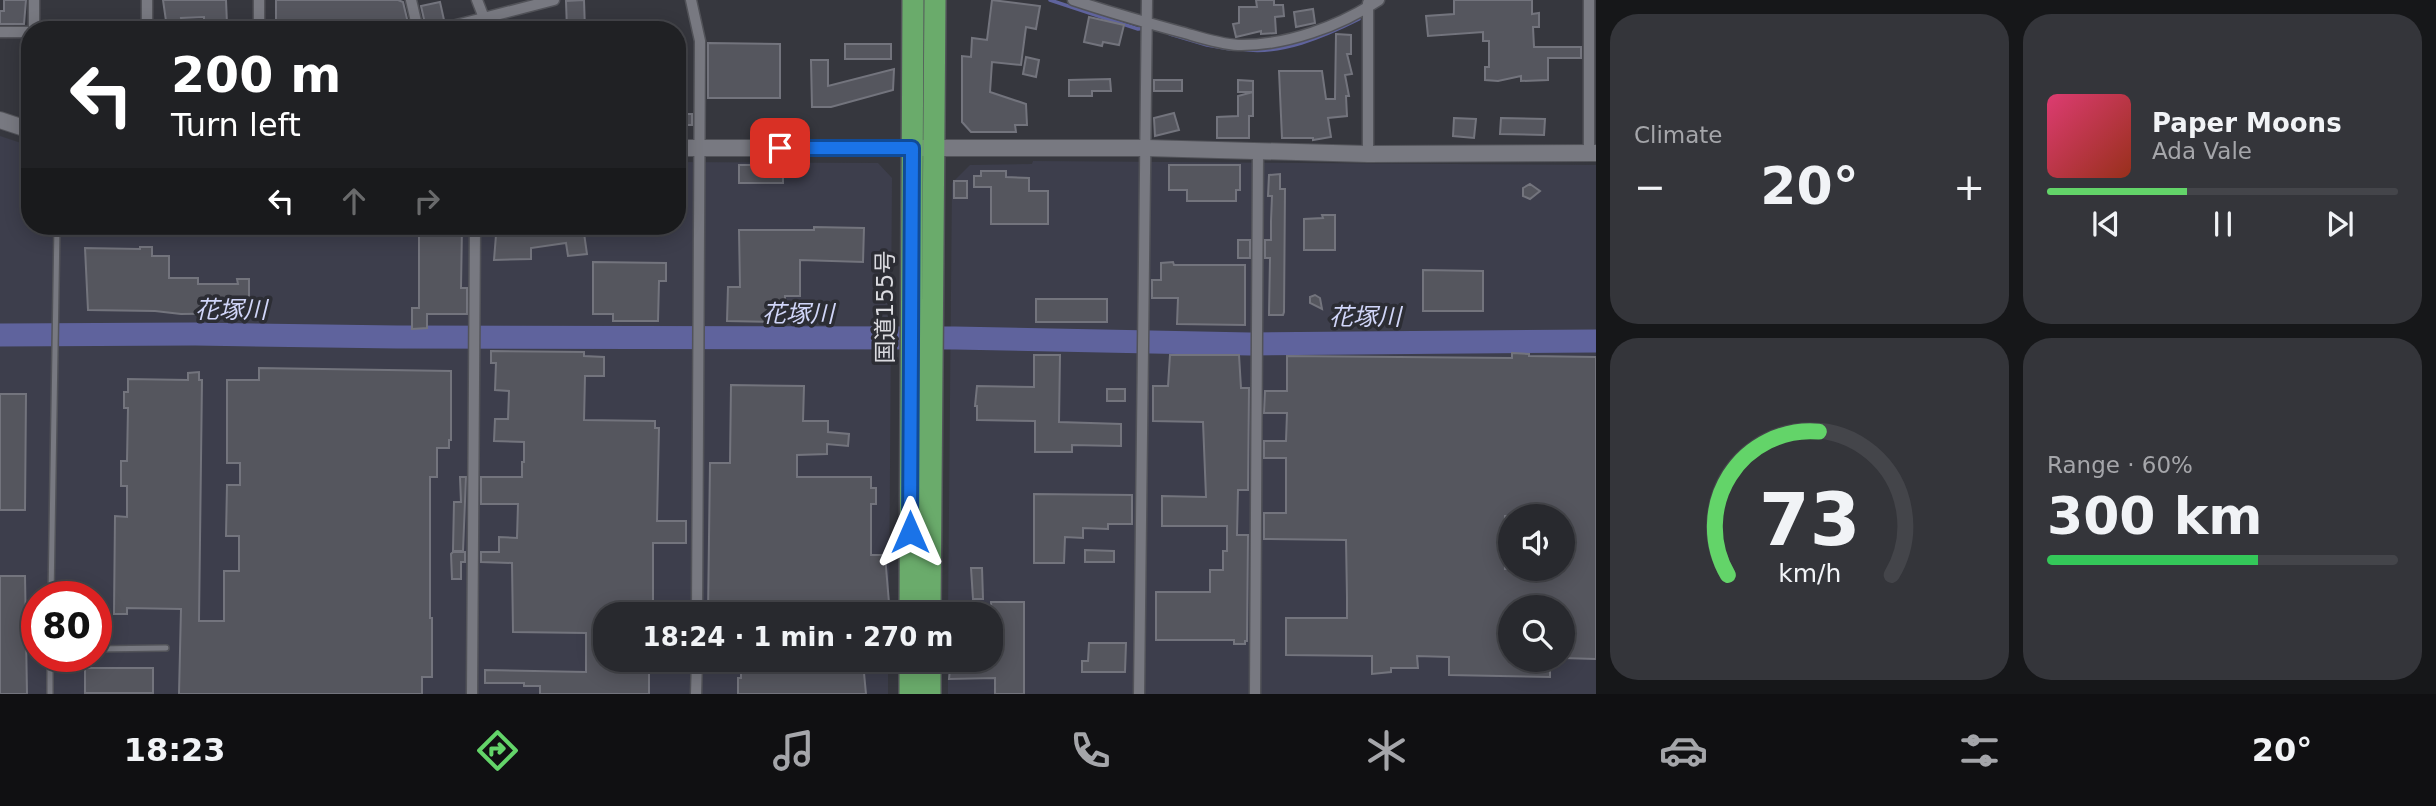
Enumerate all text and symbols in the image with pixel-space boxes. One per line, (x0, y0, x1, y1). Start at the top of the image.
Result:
text: 200 m (171, 47, 341, 104)
icon: left (56, 49, 147, 140)
text: Turn left (171, 106, 301, 144)
text: Paper Moons (2152, 108, 2342, 138)
pin (750, 118, 810, 178)
text: Climate (1634, 122, 1723, 148)
icon: arrive (761, 129, 799, 167)
text: Ada Vale (2152, 138, 2252, 164)
text: 20° (1760, 156, 1859, 216)
text: − (1634, 165, 1666, 209)
text: + (1953, 165, 1985, 209)
icon: left (262, 182, 300, 220)
icon: ahead (335, 182, 373, 220)
icon: right (408, 182, 446, 220)
icon: previous (2087, 205, 2125, 243)
icon: pause (2204, 205, 2242, 243)
icon: next (2321, 205, 2359, 243)
street label: 国道155号 (872, 251, 898, 363)
water label: 花塚川 (195, 296, 270, 324)
water label: 花塚川 (762, 300, 837, 328)
water label: 花塚川 (1329, 303, 1404, 331)
text: Range · 60% (2047, 452, 2193, 478)
text: 73 (1759, 477, 1860, 562)
text: 300 km (2047, 486, 2262, 546)
position arrow (873, 495, 947, 569)
map controls (1498, 504, 1575, 672)
button: sound (1498, 504, 1575, 581)
text: km/h (1778, 559, 1841, 588)
speed limit sign: 80 (21, 581, 112, 672)
button: search (1498, 595, 1575, 672)
text: 18:24 · 1 min · 270 m (643, 622, 953, 652)
icon: directions (473, 726, 522, 775)
icon: music (769, 726, 818, 775)
icon: phone (1066, 726, 1115, 775)
icon: climate (1362, 726, 1411, 775)
icon: car (1659, 726, 1708, 775)
icon: filters (1955, 726, 2004, 775)
text: 18:23 (124, 731, 226, 769)
text: 20° (2252, 731, 2312, 769)

